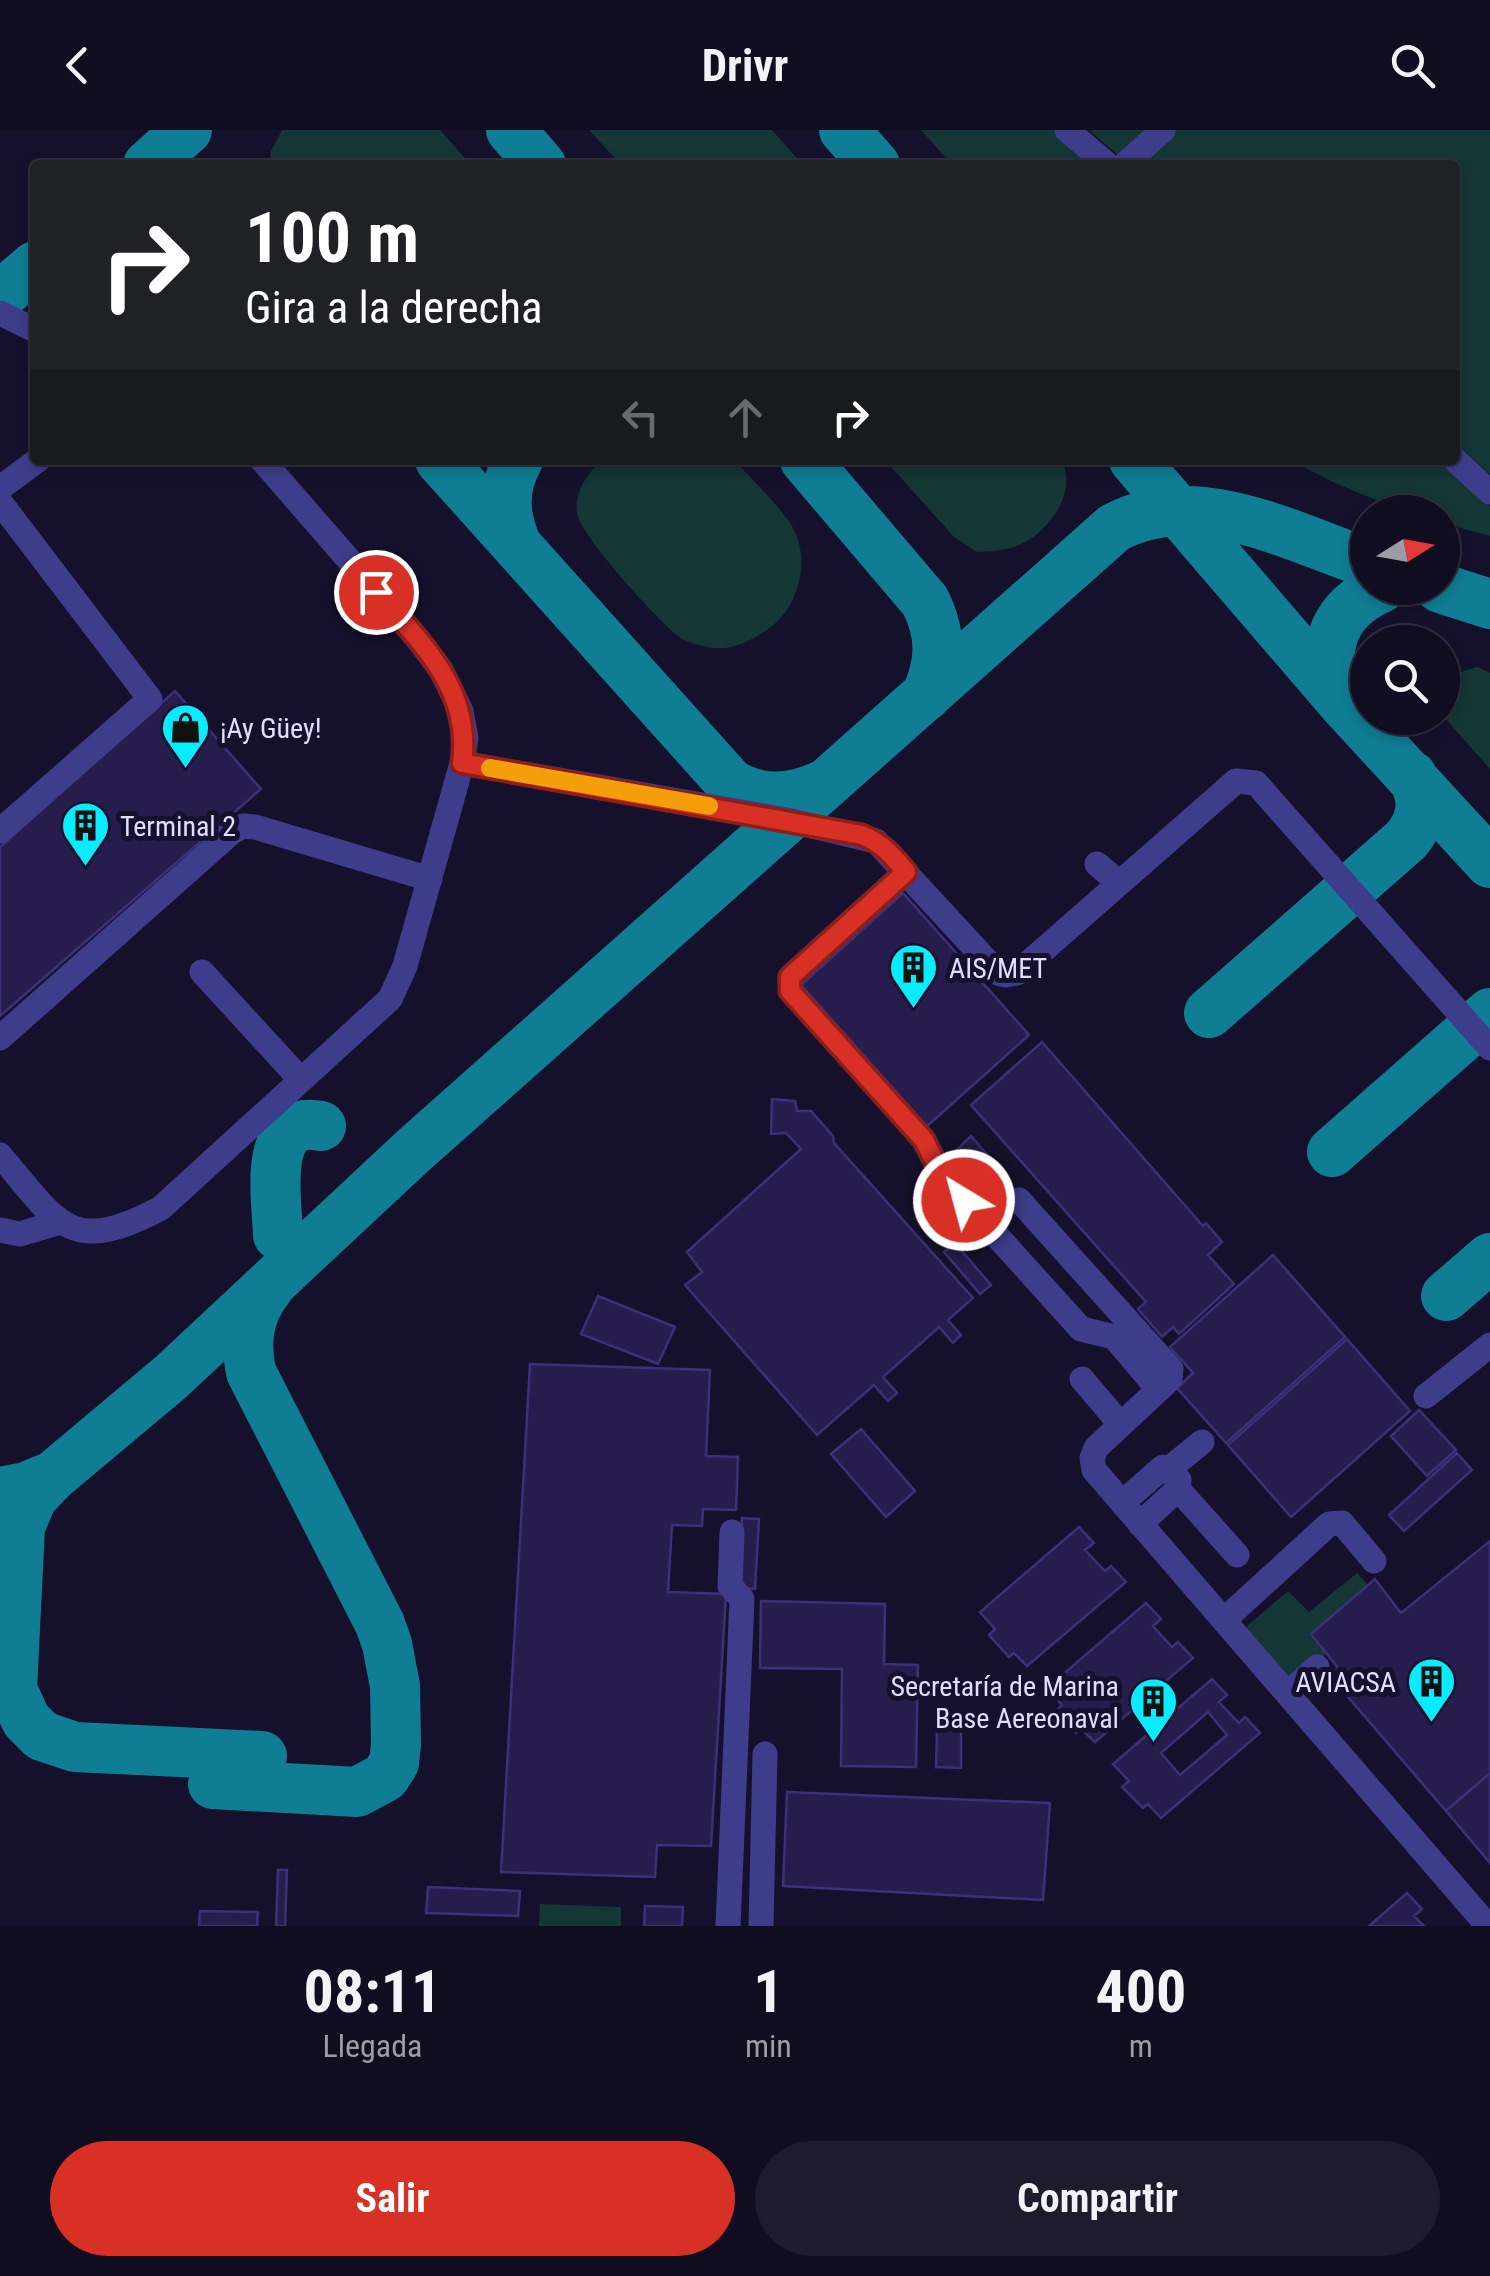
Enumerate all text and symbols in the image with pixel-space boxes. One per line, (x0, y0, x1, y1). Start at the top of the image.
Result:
icon: back (50, 38, 105, 93)
icon: search (1385, 38, 1440, 93)
text: Drivr (702, 39, 788, 92)
text: 100 m (245, 197, 419, 279)
icon: right (80, 200, 210, 330)
text: Gira a la derecha (245, 281, 543, 334)
icon: left (613, 390, 668, 445)
icon: ahead (718, 390, 773, 445)
icon: right (823, 390, 878, 445)
north arrow (1350, 495, 1460, 605)
map controls (1350, 495, 1460, 735)
pin (334, 550, 419, 635)
icon: arrive (349, 565, 404, 620)
button: search (1350, 625, 1460, 735)
shop icon: ¡Ay Güey! (159, 702, 211, 770)
place label: ¡Ay Güey! (220, 712, 322, 745)
building icon: Terminal 2 (59, 800, 111, 868)
place label: Terminal 2 (120, 810, 236, 843)
building icon: AIS/MET (888, 942, 940, 1010)
place label: AIS/MET (949, 952, 1047, 985)
position arrow (912, 1148, 1016, 1252)
building icon: AVIACSA (1405, 1656, 1457, 1724)
place label: AVIACSA (1296, 1666, 1396, 1699)
place label: Secretaría de Marina Base Aereonaval (890, 1670, 1119, 1735)
building icon: Secretaría de Marina Base Aereonaval (1128, 1676, 1180, 1744)
text: 08:11 (304, 1956, 441, 2027)
text: 1 (753, 1956, 784, 2027)
text: 400 (1095, 1956, 1186, 2027)
text: Llegada (323, 2027, 422, 2065)
text: min (745, 2027, 792, 2065)
text: m (1129, 2027, 1153, 2065)
button: Salir (50, 2141, 735, 2256)
button: Compartir (755, 2141, 1440, 2256)

